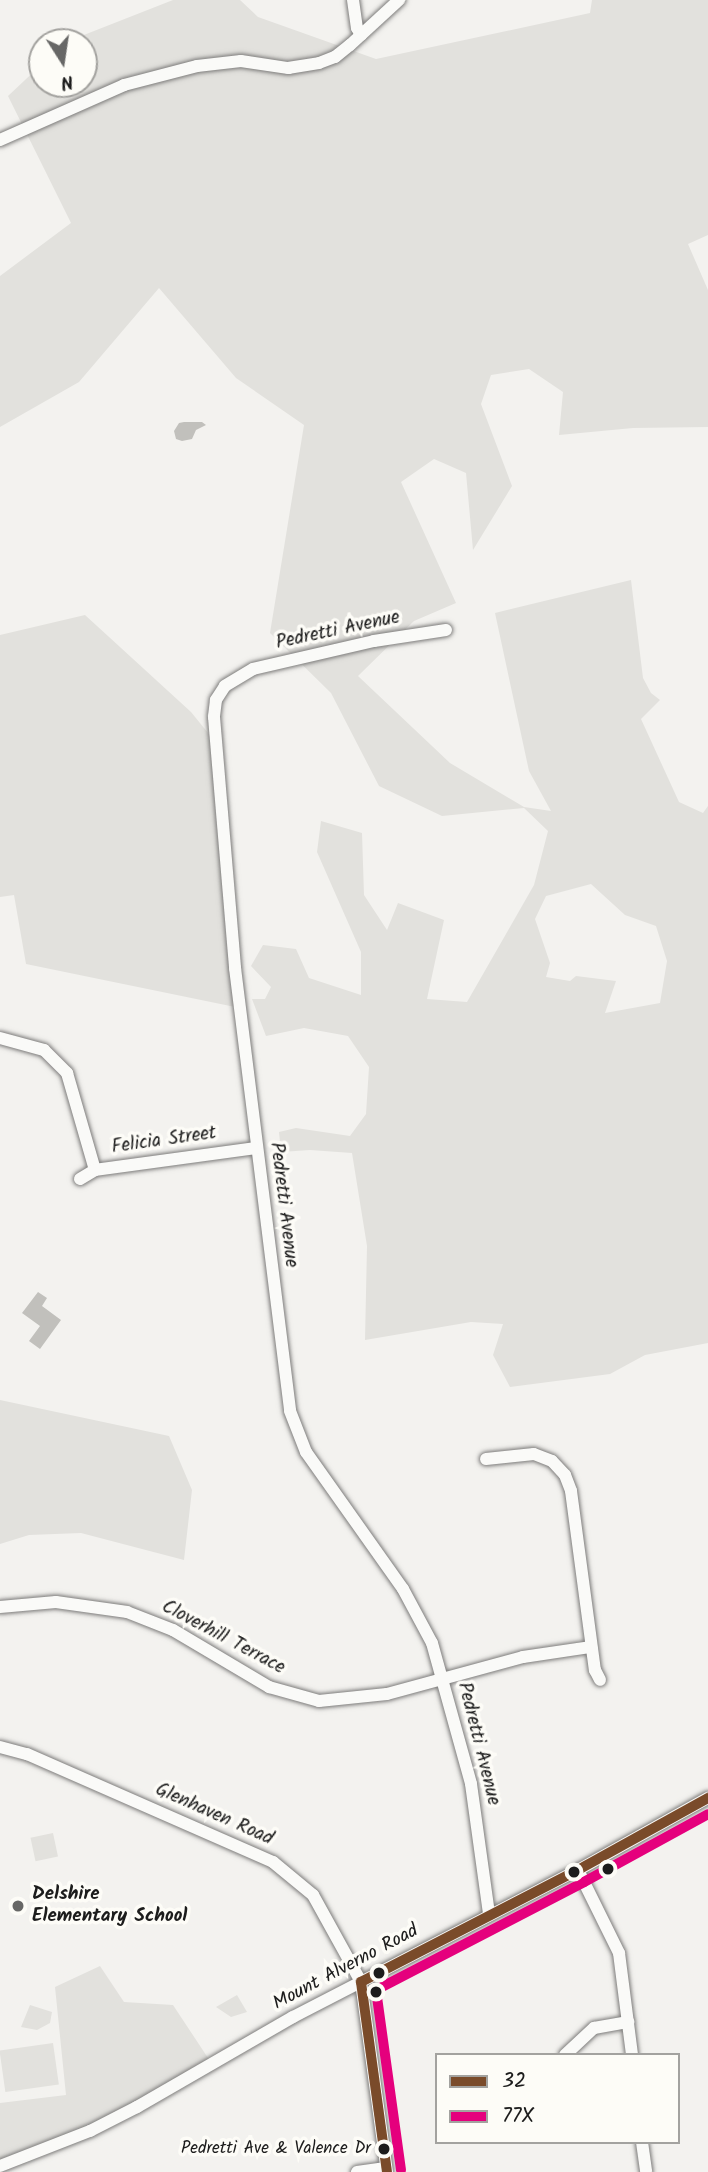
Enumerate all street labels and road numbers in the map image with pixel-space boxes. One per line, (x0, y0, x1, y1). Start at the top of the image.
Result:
street label: Pedretti Avenue (274, 607, 402, 655)
street label: Felicia Street (110, 1122, 218, 1160)
street label: Pedretti Avenue (264, 1141, 302, 1269)
street label: Cloverhill Terrace (157, 1596, 289, 1680)
street label: Pedretti Avenue (452, 1680, 504, 1808)
street label: Glenhaven Road (152, 1779, 276, 1851)
street label: Mount Alverno Road (269, 1920, 423, 2016)

